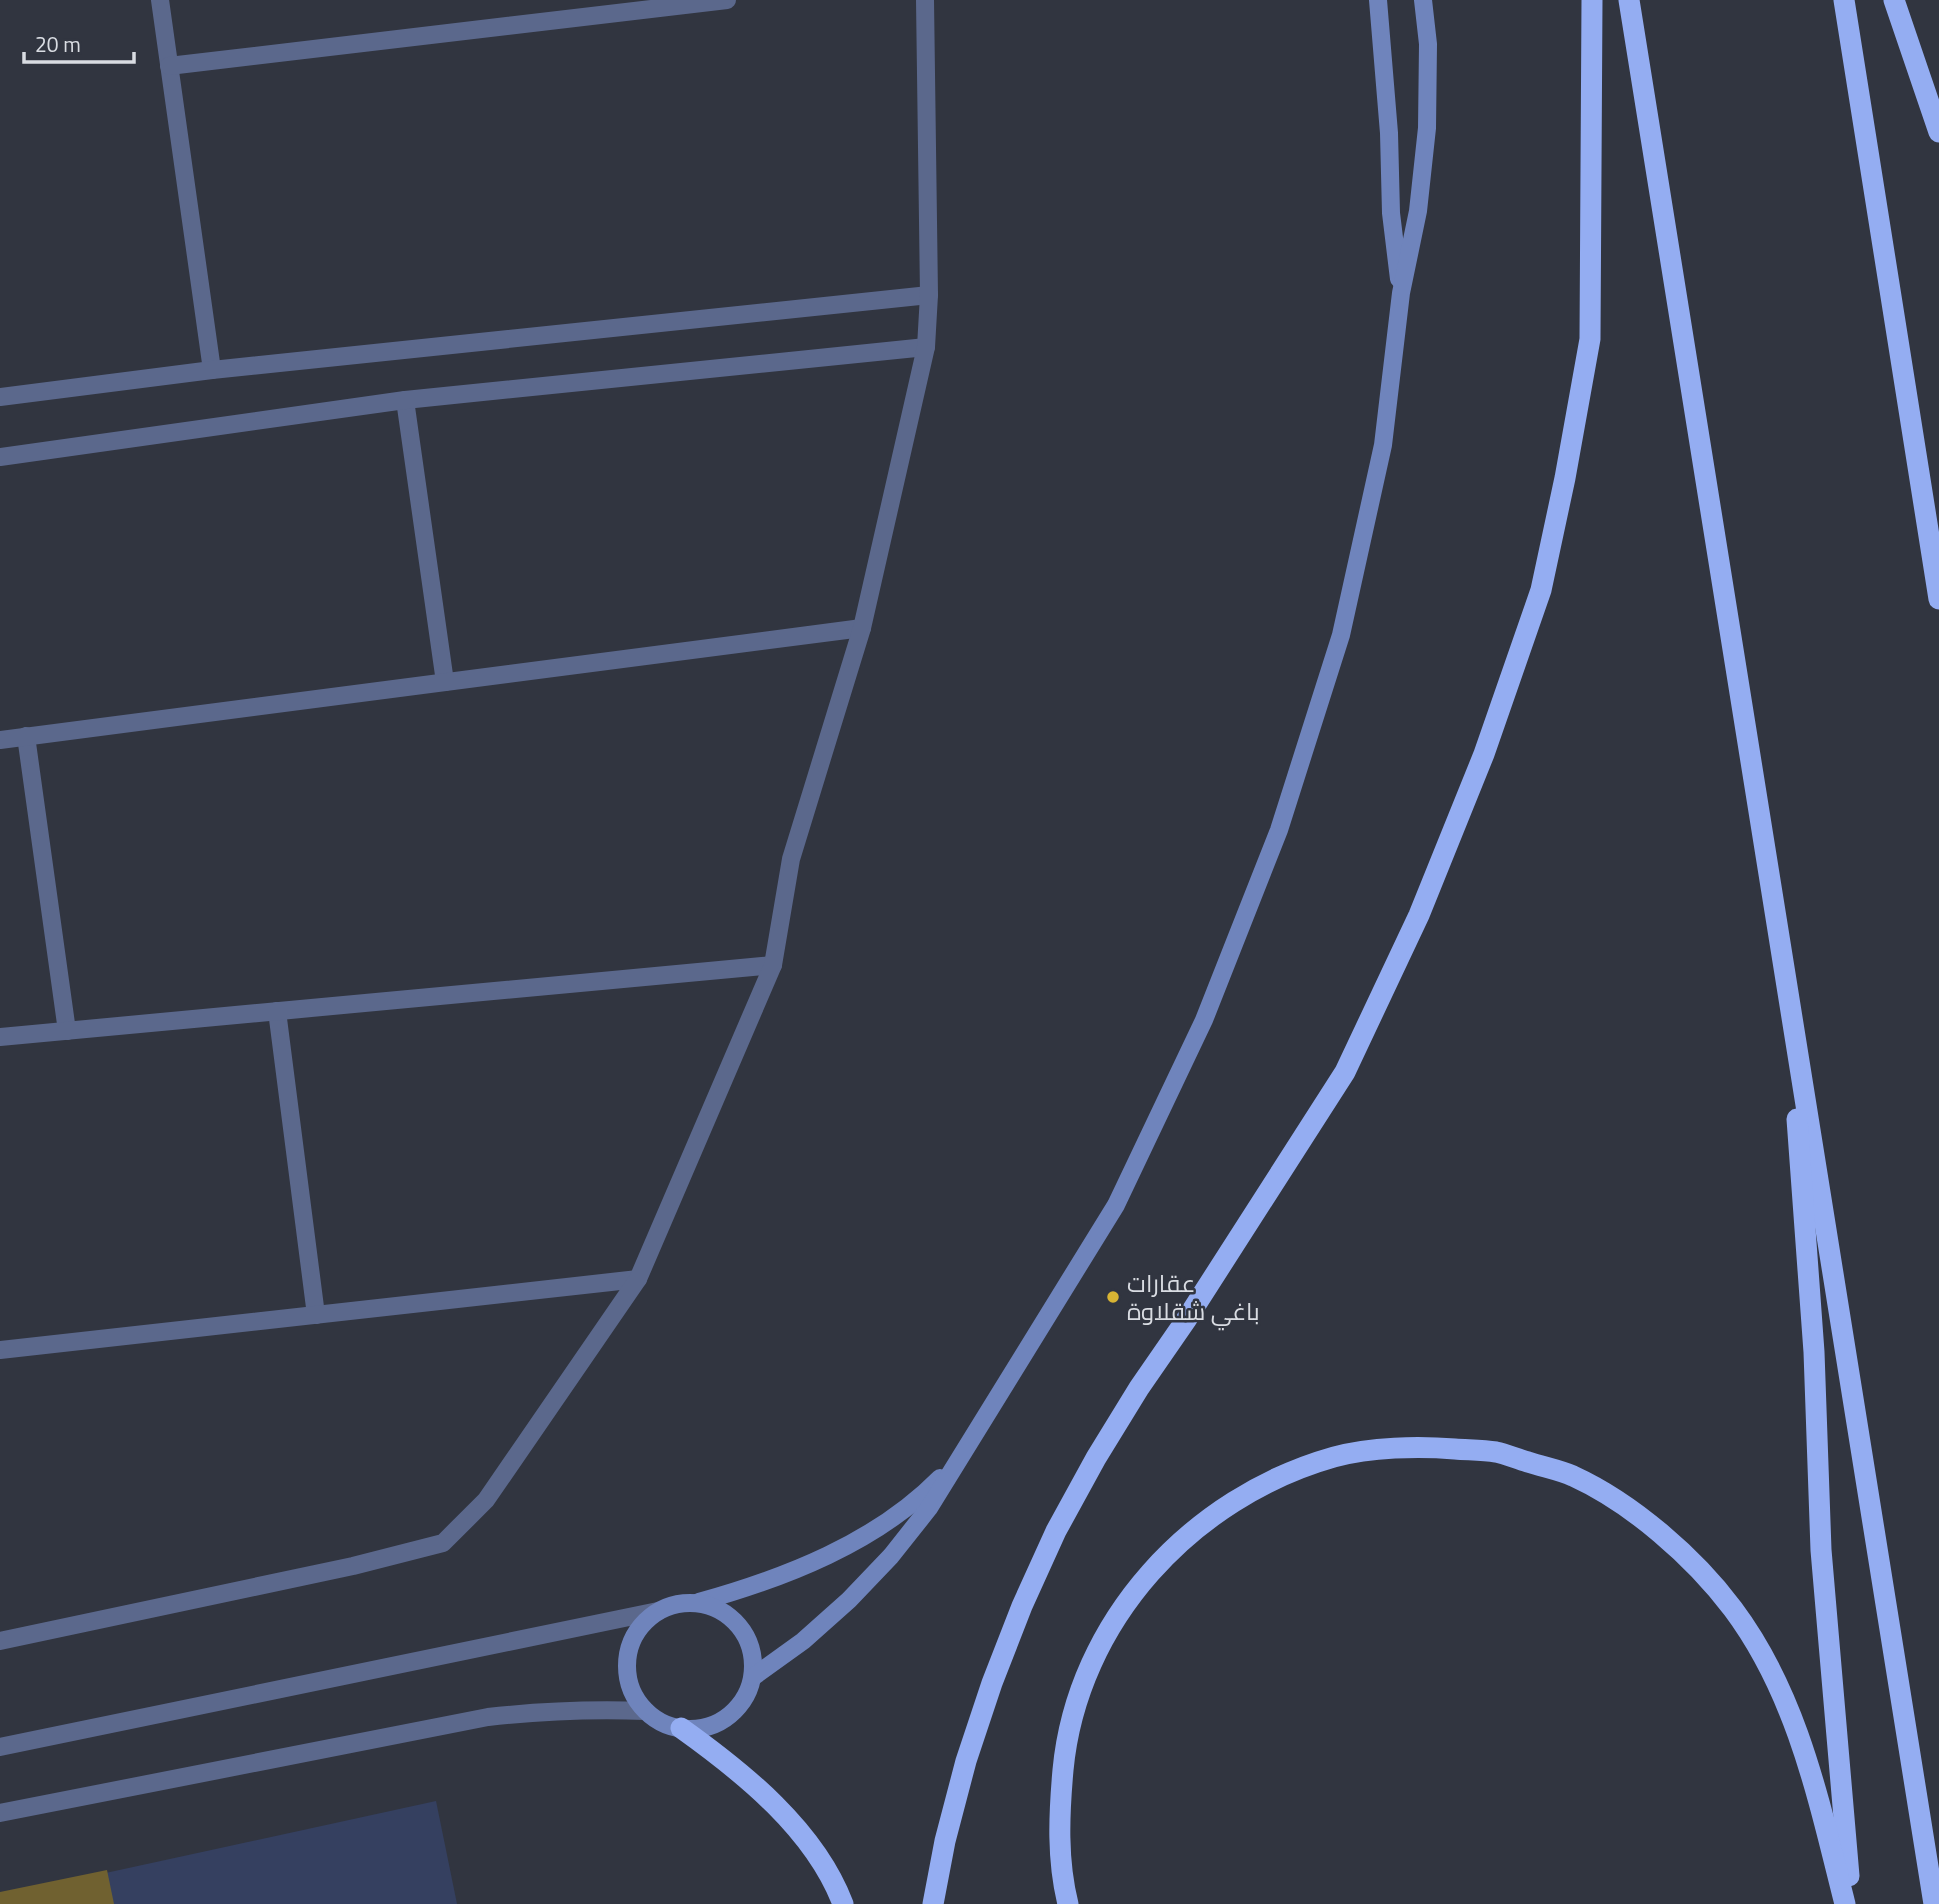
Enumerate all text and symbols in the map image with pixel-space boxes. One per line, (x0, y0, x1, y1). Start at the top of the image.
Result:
scale bar (24, 21, 135, 65)
text: 20 m (35, 25, 81, 64)
place label: عقارات باغي شقلاوة (1127, 1261, 1260, 1334)
marker: عقارات باغي شقلاوة (1105, 1289, 1121, 1305)

